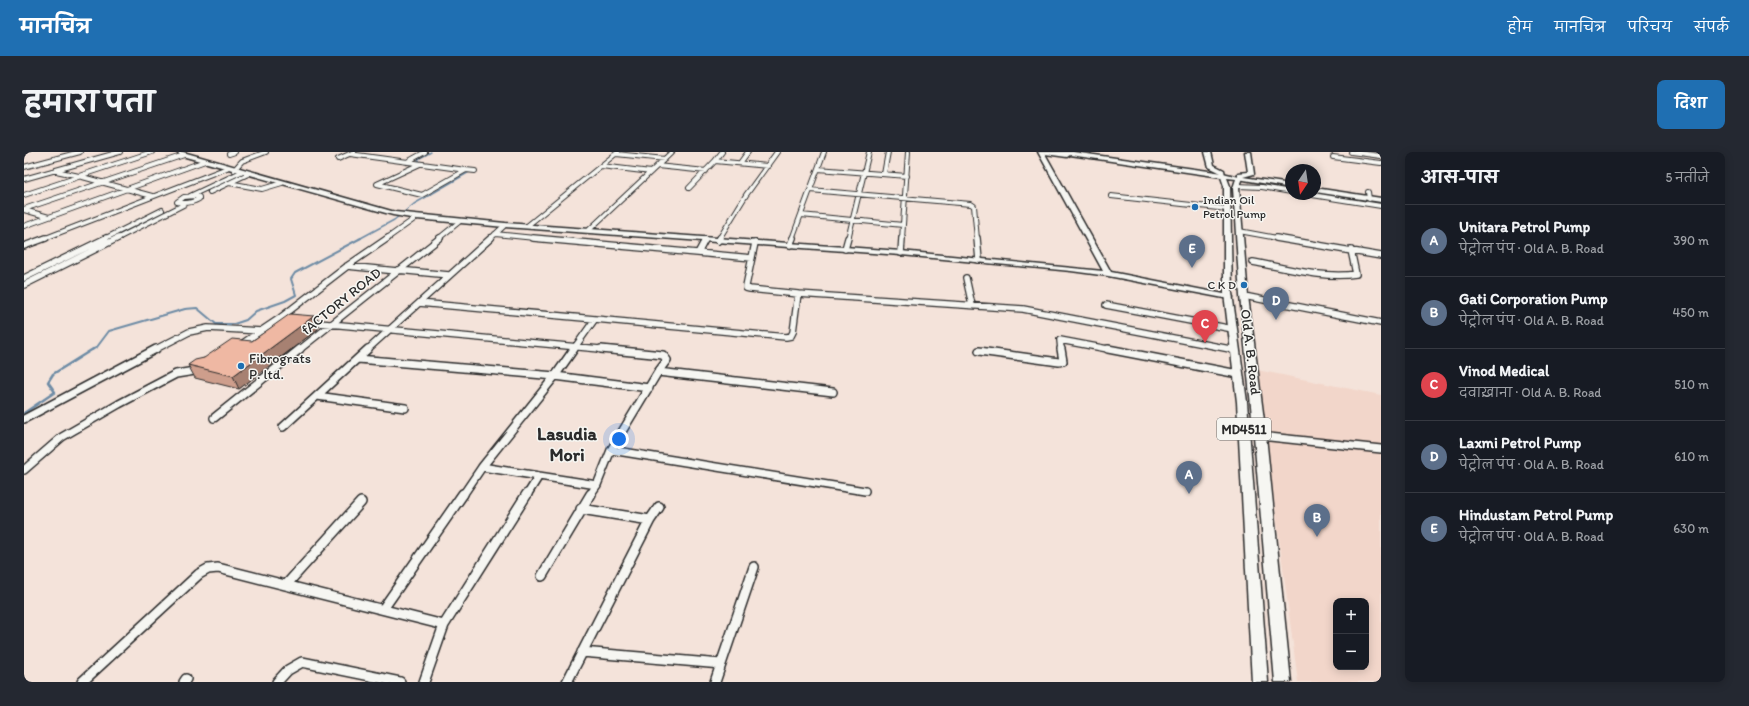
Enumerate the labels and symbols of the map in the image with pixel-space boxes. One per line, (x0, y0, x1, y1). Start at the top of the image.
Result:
north arrow (1285, 164, 1321, 200)
place label: Indian Oil Petrol Pump (1203, 193, 1266, 221)
marker: Indian Oil Petrol Pump (1190, 202, 1200, 212)
pin: E (1179, 235, 1205, 268)
street label: fACTORY ROAD (298, 264, 385, 339)
place label: C K D (1207, 278, 1236, 292)
marker: C K D (1239, 280, 1249, 290)
pin: D (1263, 287, 1289, 320)
street label: Old A. B. Road (1237, 308, 1264, 396)
pin: C (1192, 310, 1218, 343)
place label: Fibrograts P. ltd. (249, 350, 311, 383)
marker: Fibrograts P. ltd. (236, 361, 246, 371)
road number: MD4511 (1217, 418, 1271, 440)
district label: Lasudia Mori (537, 423, 598, 466)
your location (609, 429, 629, 449)
pin: A (1176, 461, 1202, 494)
pin: B (1304, 504, 1330, 537)

